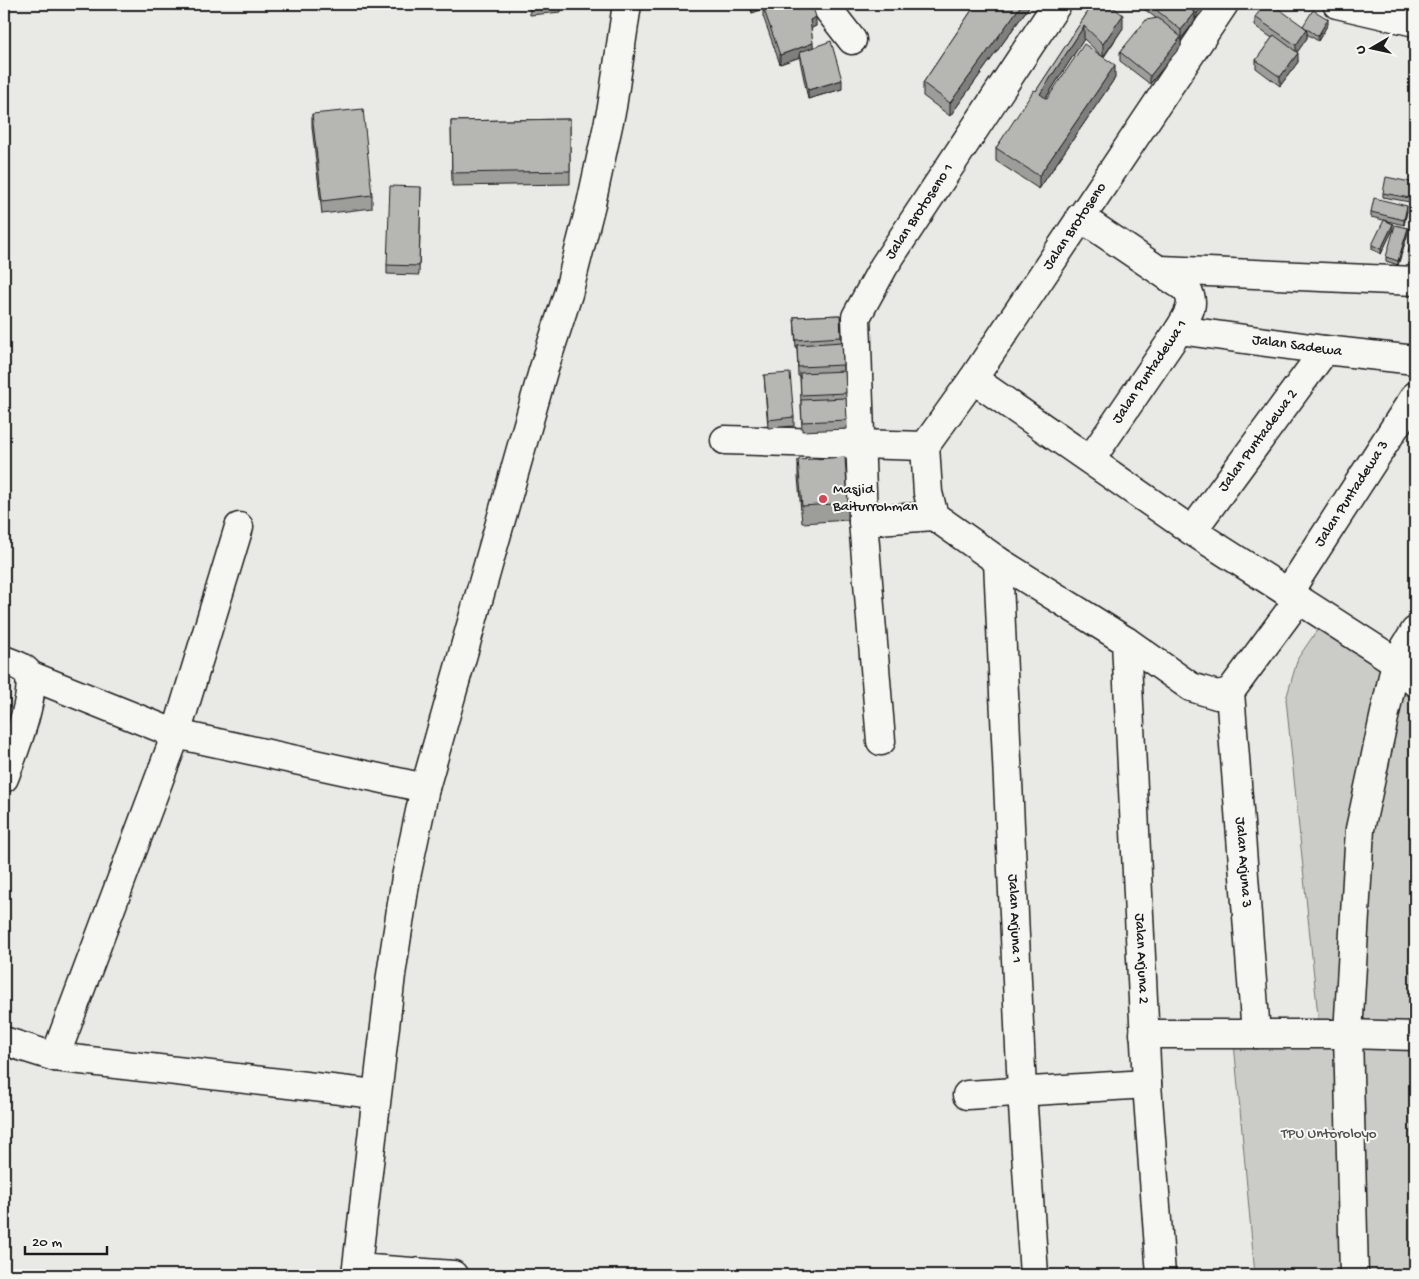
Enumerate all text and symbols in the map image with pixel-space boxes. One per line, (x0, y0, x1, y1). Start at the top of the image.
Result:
north arrow (1346, 22, 1396, 72)
text: U (1353, 44, 1371, 55)
street label: Jalan Brotoseno 1 (882, 160, 958, 263)
street label: Jalan Brotoseno (1039, 179, 1111, 274)
street label: Jalan Puntadewa 1 (1109, 317, 1191, 427)
street label: Jalan Sadewa (1251, 331, 1343, 361)
street label: Jalan Puntadewa 2 (1215, 386, 1302, 496)
street label: Jalan Puntadewa 3 (1311, 437, 1393, 551)
place label: Masjid Baiturrohman (832, 481, 918, 516)
marker: Masjid Baiturrohman (817, 493, 829, 505)
street label: Jalan Arjuna 3 (1231, 816, 1255, 909)
street label: Jalan Arjuna 1 (1003, 874, 1025, 964)
street label: Jalan Arjuna 2 (1130, 913, 1152, 1004)
park label: TPU Untoroloyo (1280, 1125, 1377, 1143)
scale bar (25, 1224, 108, 1256)
text: 20 m (32, 1234, 62, 1252)

